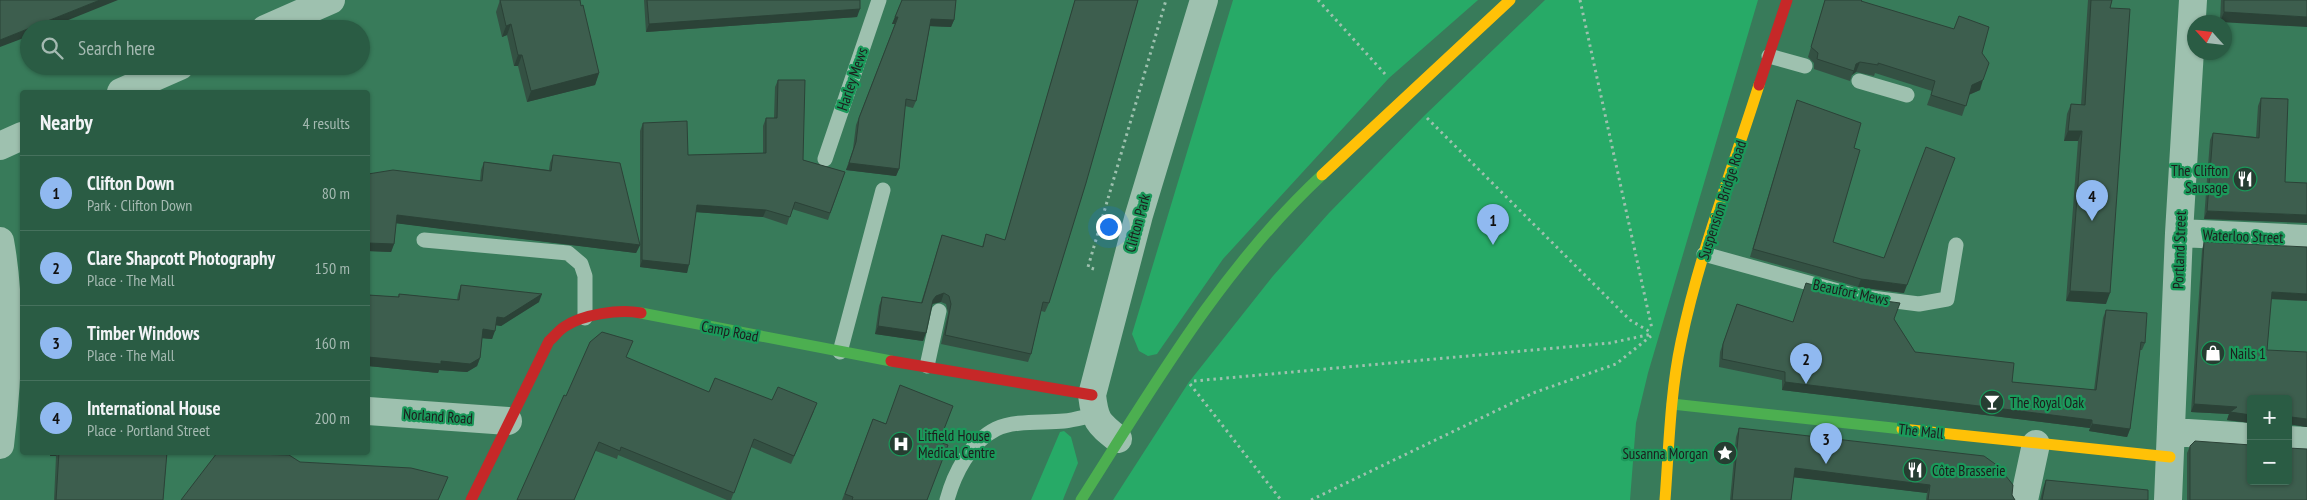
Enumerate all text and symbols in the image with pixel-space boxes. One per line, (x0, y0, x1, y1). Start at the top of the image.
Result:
north arrow (2187, 15, 2232, 60)
search box (20, 20, 370, 75)
icon: search (38, 34, 66, 62)
text: Search here (78, 36, 155, 60)
street label: Harley Mews (832, 45, 872, 113)
text: Nearby (40, 109, 93, 136)
text: 4 results (303, 113, 350, 133)
street label: Suspension Bridge Road (1694, 138, 1750, 262)
place label: The Clifton Sausage (2171, 161, 2228, 197)
restaurant icon: The Clifton Sausage (2232, 166, 2258, 192)
text: Clifton Down (87, 171, 174, 195)
pin: 4 (2076, 180, 2108, 221)
text: 1 (52, 183, 60, 203)
text: 80 m (322, 183, 350, 203)
street label: Clifton Park (1120, 191, 1154, 254)
text: Park · Clifton Down (87, 195, 192, 215)
pin: 1 (1477, 204, 1509, 245)
street label: Portland Street (2168, 211, 2190, 289)
your location (1096, 214, 1122, 240)
street label: Waterloo Street (2202, 225, 2284, 247)
text: Clare Shapcott Photography (87, 246, 275, 270)
text: 2 (52, 258, 60, 278)
text: 150 m (315, 258, 350, 278)
text: Place · The Mall (87, 270, 174, 290)
street label: Beaufort Mews (1811, 275, 1891, 309)
street label: Camp Road (700, 316, 760, 346)
text: Timber Windows (87, 321, 200, 345)
text: 3 (52, 333, 60, 353)
text: 160 m (315, 333, 350, 353)
shop icon: Nails 1 (2200, 340, 2226, 366)
pin: 2 (1790, 343, 1822, 384)
place label: Nails 1 (2230, 344, 2266, 363)
text: Place · The Mall (87, 345, 174, 365)
bar icon: The Royal Oak (1979, 389, 2005, 415)
place label: The Royal Oak (2010, 393, 2084, 412)
map controls (2247, 395, 2292, 485)
button: + (2247, 395, 2292, 440)
text: International House (87, 396, 221, 420)
street label: Norland Road (402, 404, 474, 428)
text: 4 (52, 408, 60, 428)
text: 200 m (315, 408, 350, 428)
street label: The Mall (1898, 419, 1945, 443)
text: Place · Portland Street (87, 420, 210, 440)
pin: 3 (1810, 423, 1842, 464)
place label: Litfield House Medical Centre (918, 426, 995, 462)
hospital icon: Litfield House Medical Centre (888, 431, 914, 457)
place icon: Susanna Morgan (1712, 440, 1738, 466)
button: − (2247, 440, 2292, 485)
place label: Susanna Morgan (1622, 444, 1708, 463)
restaurant icon: Côte Brasserie (1902, 457, 1928, 483)
place label: Côte Brasserie (1932, 461, 2005, 480)

